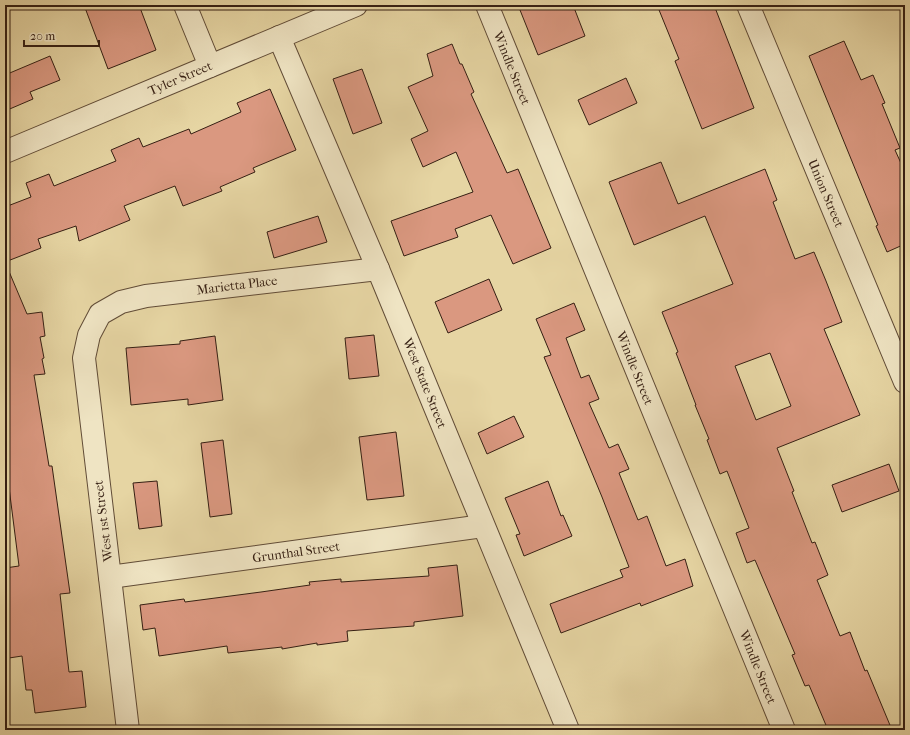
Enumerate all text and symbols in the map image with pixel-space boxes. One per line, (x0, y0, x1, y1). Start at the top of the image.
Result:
scale bar (24, 22, 99, 48)
street label: Windle Street (490, 28, 534, 107)
text: 20 m (30, 29, 55, 43)
street label: Tyler Street (146, 58, 215, 98)
street label: Union Street (805, 157, 847, 230)
street label: Marietta Place (196, 273, 279, 297)
street label: Windle Street (613, 328, 657, 407)
street label: West State Street (400, 335, 450, 431)
street label: West 1st Street (91, 479, 116, 563)
street label: Grunthal Street (251, 538, 341, 566)
street label: Windle Street (736, 627, 780, 706)

